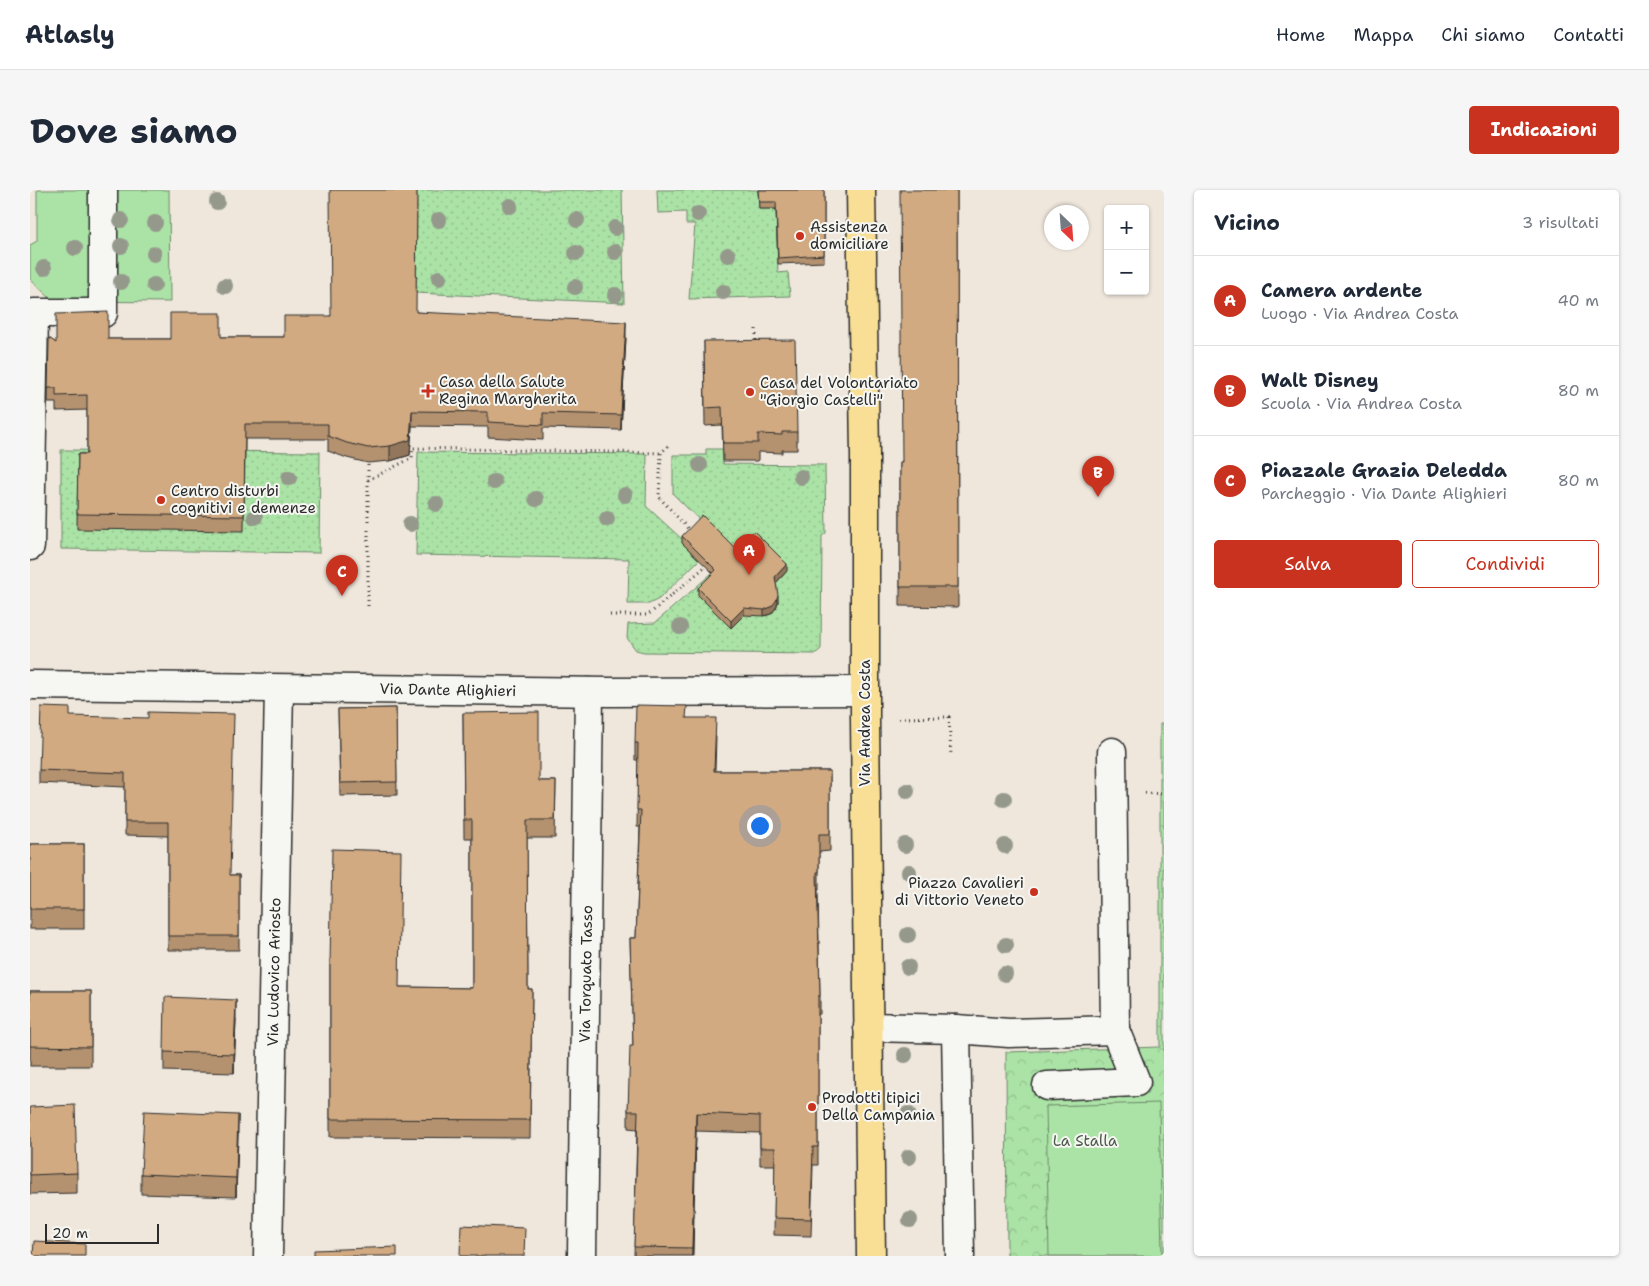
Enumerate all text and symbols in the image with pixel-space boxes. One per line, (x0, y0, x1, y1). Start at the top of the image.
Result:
text: Atlasly (25, 19, 115, 51)
text: Home (1276, 23, 1325, 47)
text: Mappa (1353, 23, 1413, 47)
text: Chi siamo (1441, 23, 1525, 47)
text: Contatti (1553, 23, 1624, 47)
button: Indicazioni (1469, 106, 1619, 154)
text: Dove siamo (30, 107, 238, 154)
north arrow (1044, 205, 1089, 250)
map controls (1104, 205, 1149, 295)
button: + (1104, 205, 1149, 250)
text: Vicino (1214, 209, 1280, 237)
text: 3 risultati (1522, 212, 1599, 233)
place label: Assistenza domiciliare (810, 217, 889, 254)
marker: Assistenza domiciliare (794, 230, 806, 242)
button: − (1104, 250, 1149, 295)
text: Camera ardente (1261, 278, 1422, 303)
text: A (1224, 290, 1236, 311)
text: 40 m (1557, 290, 1599, 311)
text: Luogo · Via Andrea Costa (1261, 303, 1459, 324)
text: Walt Disney (1261, 368, 1379, 393)
place label: Casa della Salute Regina Margherita (439, 372, 577, 409)
place label: Casa del Volontariato "Giorgio Castelli" (760, 373, 918, 410)
text: B (1225, 380, 1235, 401)
text: 80 m (1558, 380, 1599, 401)
marker: Casa della Salute Regina Margherita (421, 384, 435, 398)
marker: Casa del Volontariato "Giorgio Castelli" (744, 386, 756, 398)
text: Scuola · Via Andrea Costa (1261, 393, 1462, 414)
pin: B (1082, 456, 1114, 497)
text: Piazzale Grazia Deledda (1261, 458, 1507, 483)
text: C (1225, 470, 1235, 491)
text: 80 m (1558, 470, 1599, 491)
place label: Centro disturbi cognitivi e demenze (171, 481, 316, 518)
text: Parcheggio · Via Dante Alighieri (1261, 483, 1507, 504)
marker: Centro disturbi cognitivi e demenze (155, 494, 167, 506)
pin: A (733, 534, 765, 575)
button: Salva (1214, 540, 1402, 588)
button: Condividi (1412, 540, 1599, 588)
pin: C (326, 555, 358, 596)
street label: Via Andrea Costa (855, 659, 875, 787)
street label: Via Dante Alighieri (379, 679, 517, 701)
your location (747, 813, 773, 839)
place label: Piazza Cavalieri di Vittorio Veneto (895, 873, 1024, 910)
marker: Piazza Cavalieri di Vittorio Veneto (1028, 886, 1040, 898)
street label: Via Ludovico Ariosto (263, 897, 285, 1047)
street label: Via Torquato Tasso (575, 905, 597, 1043)
place label: Prodotti tipici Della Campania (822, 1088, 936, 1125)
marker: Prodotti tipici Della Campania (806, 1101, 818, 1113)
park label: La Stalla (1053, 1131, 1118, 1151)
scale bar (45, 1221, 159, 1244)
text: 20 m (52, 1224, 88, 1242)

